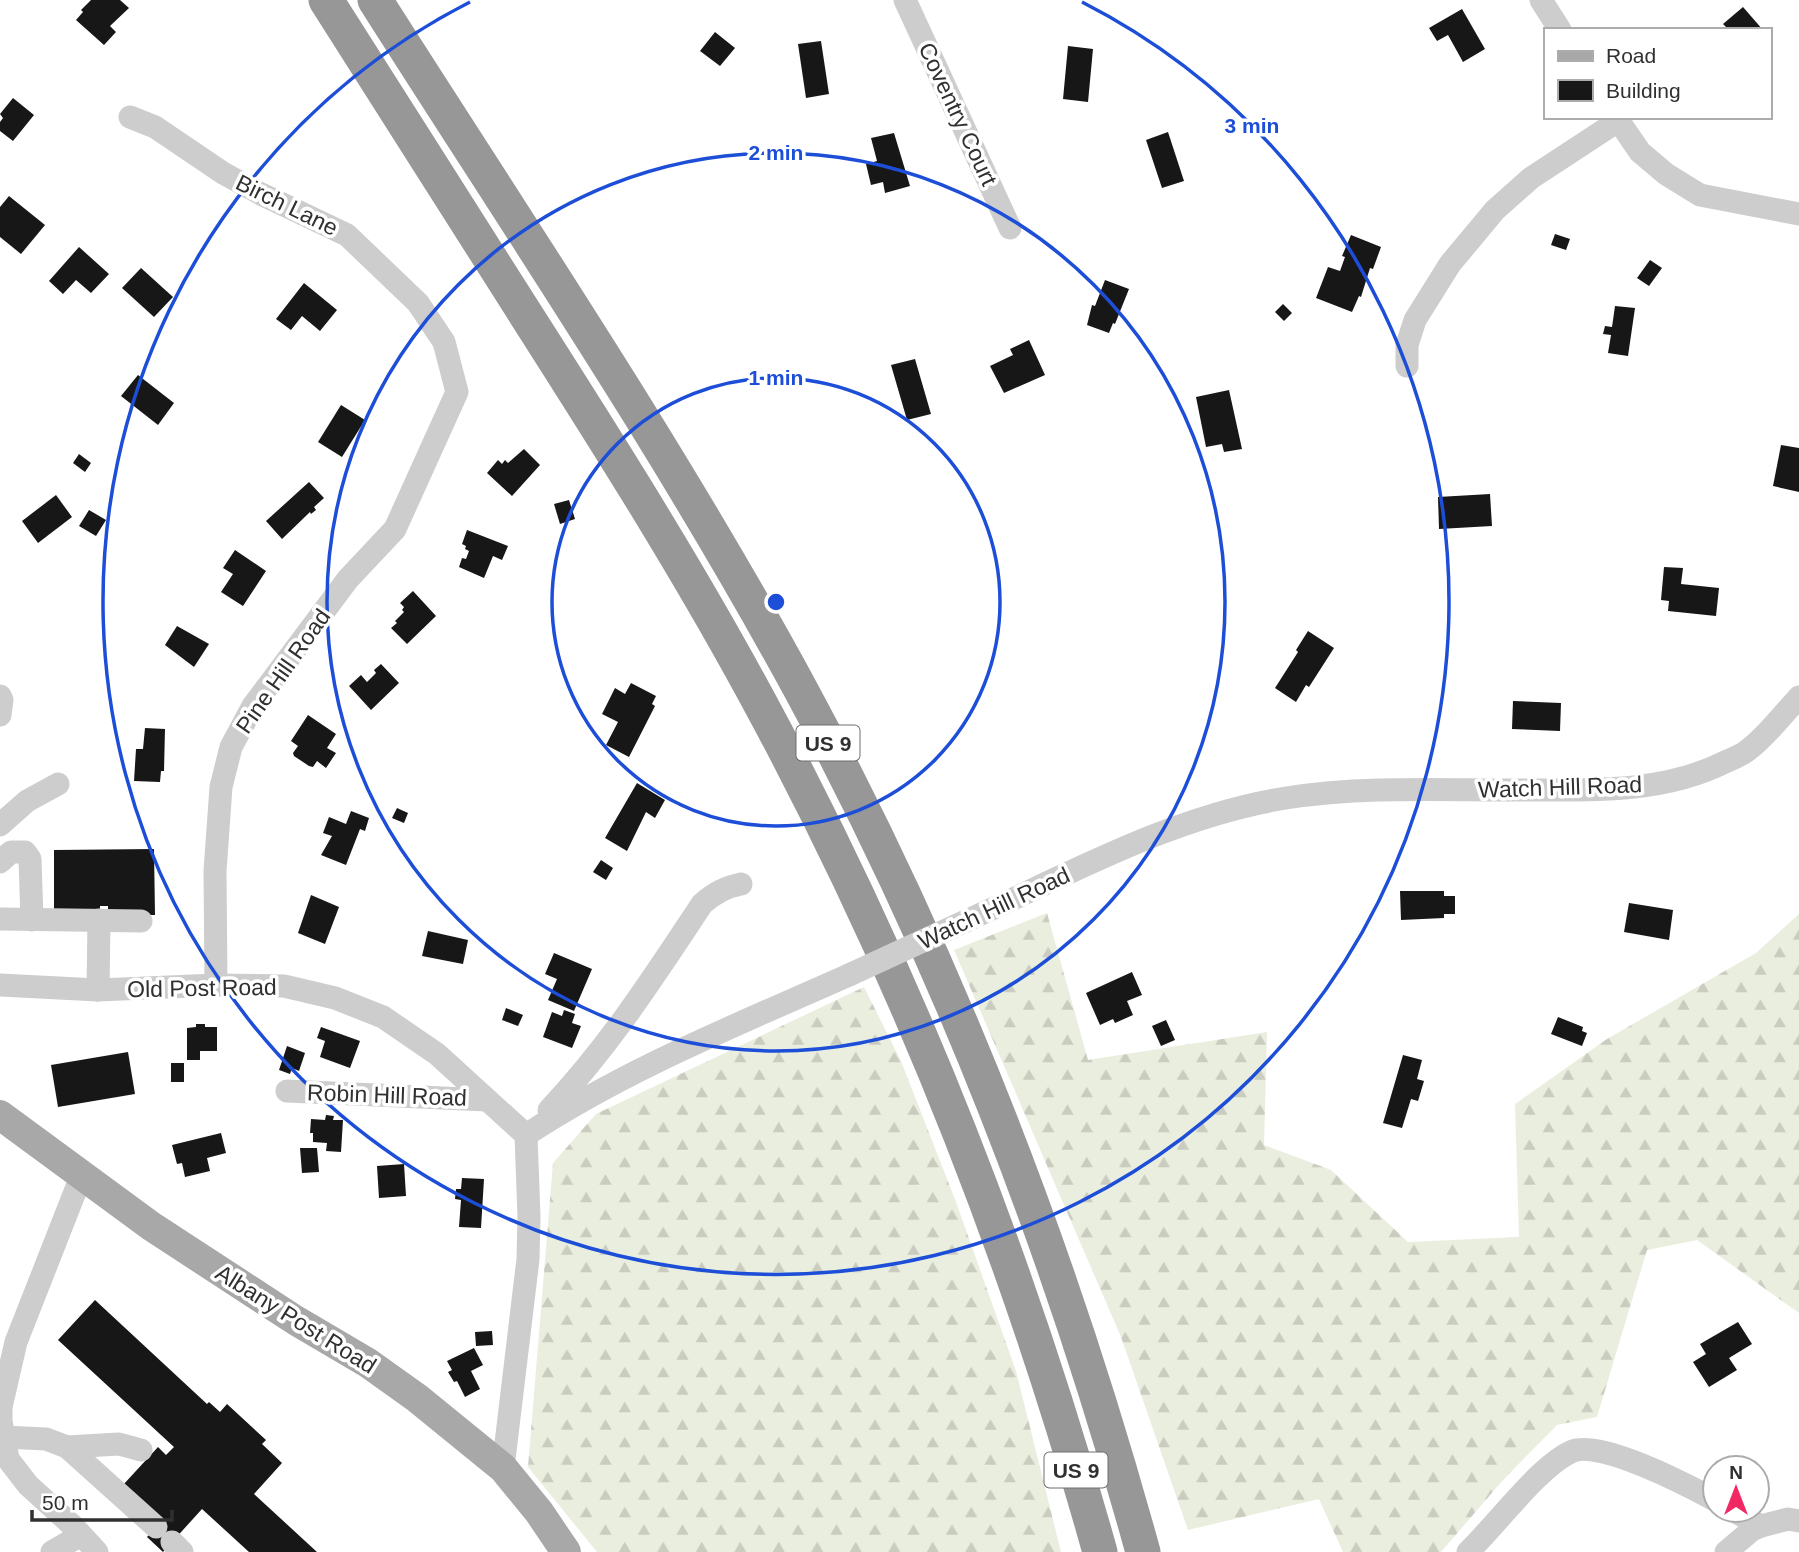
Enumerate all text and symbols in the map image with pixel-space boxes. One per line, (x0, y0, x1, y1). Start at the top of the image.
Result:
legend (1544, 28, 1771, 119)
street label: Coventry Court (914, 38, 1003, 190)
text: Road (1606, 44, 1656, 67)
text: Building (1606, 79, 1681, 102)
text: 3 min (1225, 114, 1279, 137)
text: 2 min (749, 141, 803, 164)
street label: Birch Lane (232, 169, 342, 241)
text: 1 min (749, 366, 803, 389)
centre of rings (764, 590, 788, 614)
street label: Pine Hill Road (231, 604, 335, 738)
road number: US 9 (796, 726, 860, 760)
street label: Watch Hill Road (1478, 771, 1642, 803)
street label: Watch Hill Road (914, 862, 1074, 954)
street label: Old Post Road (127, 974, 277, 1002)
street label: Robin Hill Road (307, 1079, 467, 1111)
street label: Albany Post Road (211, 1259, 381, 1379)
road number: US 9 (1044, 1452, 1108, 1488)
north arrow (1701, 1454, 1771, 1524)
text: N (1729, 1462, 1743, 1483)
scale bar (32, 1478, 172, 1522)
text: 50 m (42, 1491, 89, 1514)

